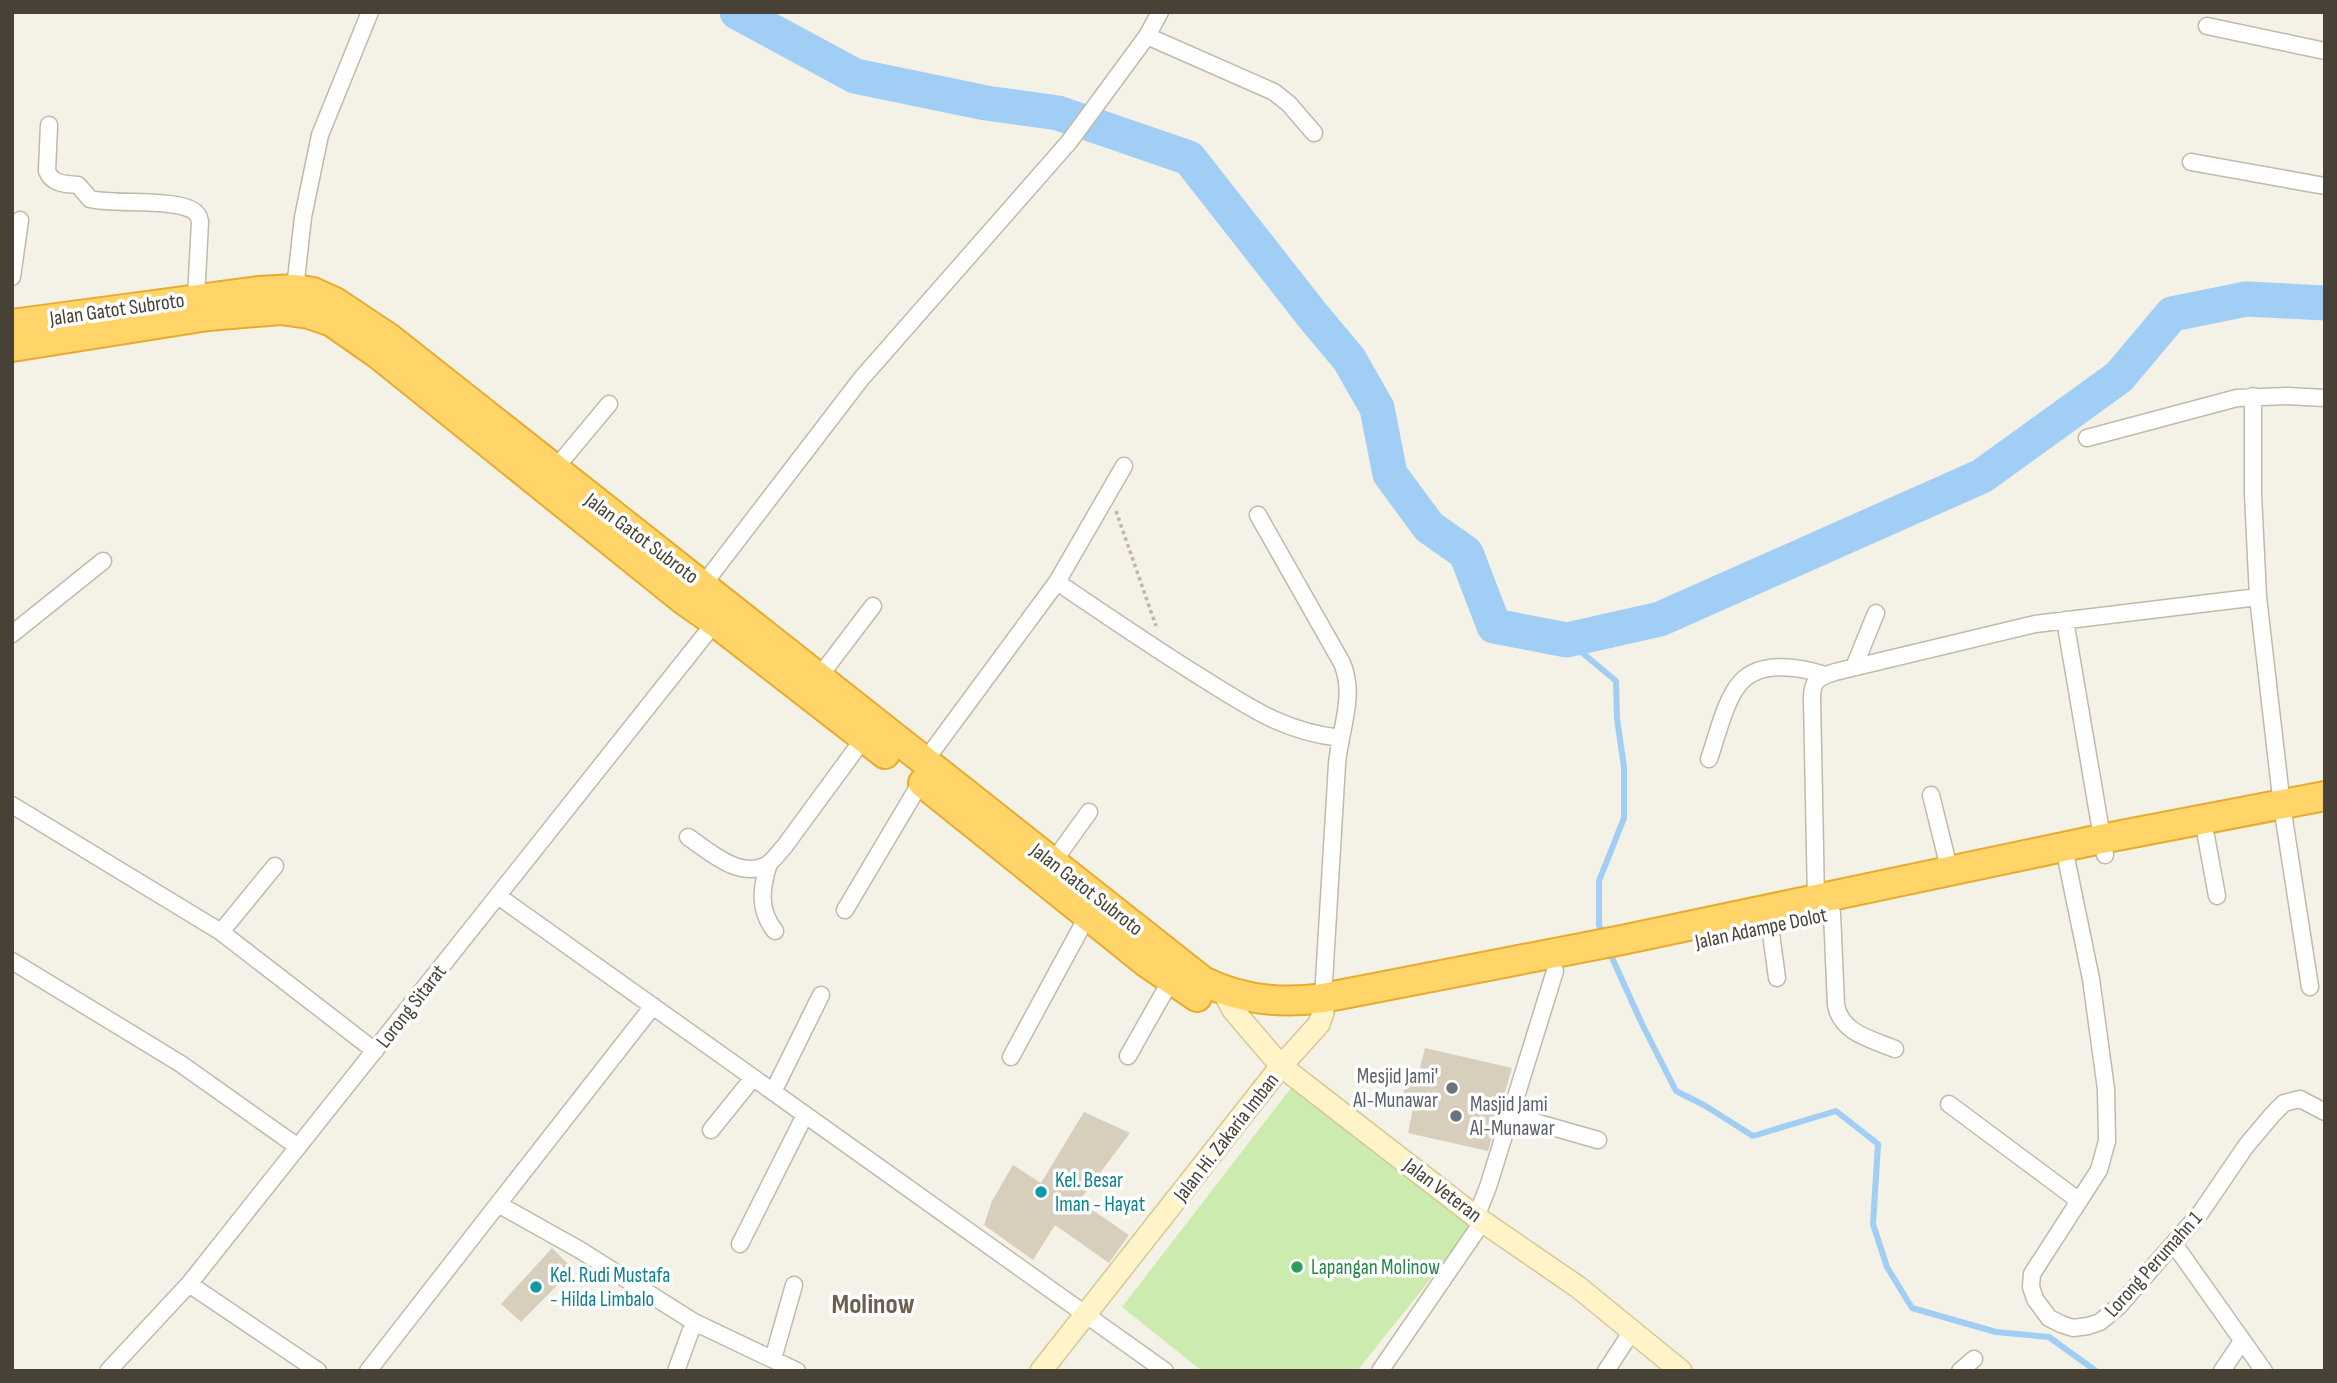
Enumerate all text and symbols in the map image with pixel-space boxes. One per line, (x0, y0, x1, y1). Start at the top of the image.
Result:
street label: Jalan Gatot Subroto (47, 288, 186, 331)
street label: Jalan Gatot Subroto (579, 487, 703, 589)
street label: Jalan Gatot Subroto (1025, 837, 1148, 941)
street label: Jalan Adampe Dolot (1692, 902, 1829, 955)
street label: Lorong Sitarat (371, 960, 452, 1053)
place label: Mesjid Jami' Al-Munawar (1352, 1064, 1438, 1113)
street label: Jalan Hi. Zakaria Imban (1168, 1068, 1284, 1207)
marker: Mesjid Jami' Al-Munawar (1444, 1080, 1460, 1096)
place label: Masjid Jami Al-Munawar (1469, 1092, 1555, 1141)
marker: Masjid Jami Al-Munawar (1448, 1108, 1464, 1124)
street label: Jalan Veteran (1398, 1152, 1487, 1228)
place label: Kel. Besar Iman - Hayat (1055, 1168, 1145, 1217)
marker: Kel. Besar Iman - Hayat (1033, 1184, 1049, 1200)
street label: Lorong Perumahn 1 (2099, 1206, 2208, 1322)
place label: Lapangan Molinow (1311, 1255, 1440, 1280)
marker: Lapangan Molinow (1289, 1259, 1305, 1275)
place label: Kel. Rudi Mustafa - Hilda Limbalo (550, 1263, 670, 1312)
marker: Kel. Rudi Mustafa - Hilda Limbalo (528, 1279, 544, 1295)
district label: Molinow (831, 1288, 915, 1321)

